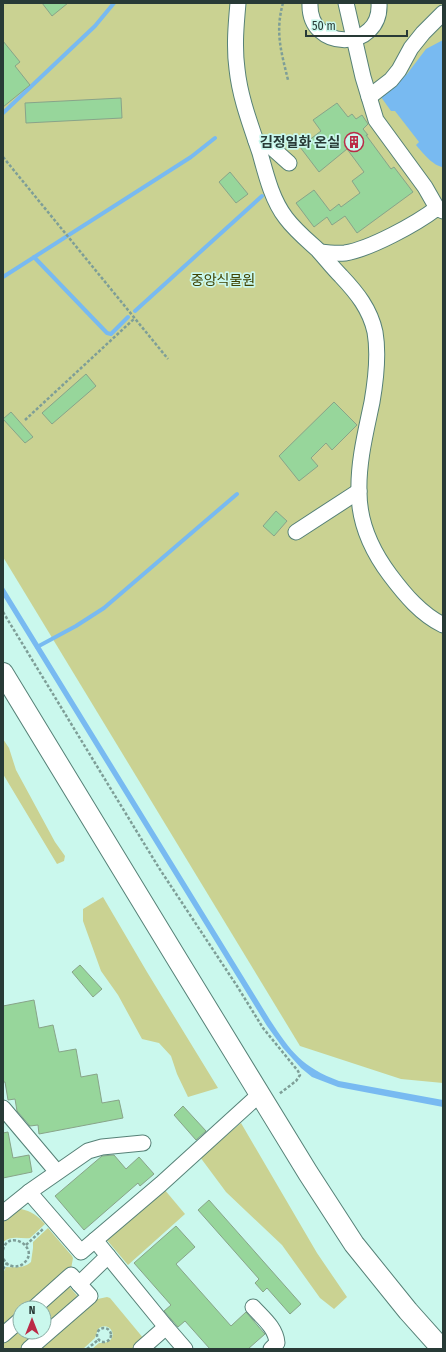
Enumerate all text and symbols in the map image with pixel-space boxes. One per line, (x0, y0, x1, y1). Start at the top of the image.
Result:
scale bar (306, 12, 407, 38)
text: 50 m (312, 19, 336, 33)
building icon: 김정일화 온실 (343, 131, 365, 153)
place label: 김정일화 온실 (260, 134, 340, 151)
park label: 중앙식물원 (191, 272, 255, 289)
north arrow (12, 1300, 52, 1340)
text: N (29, 1304, 35, 1317)

